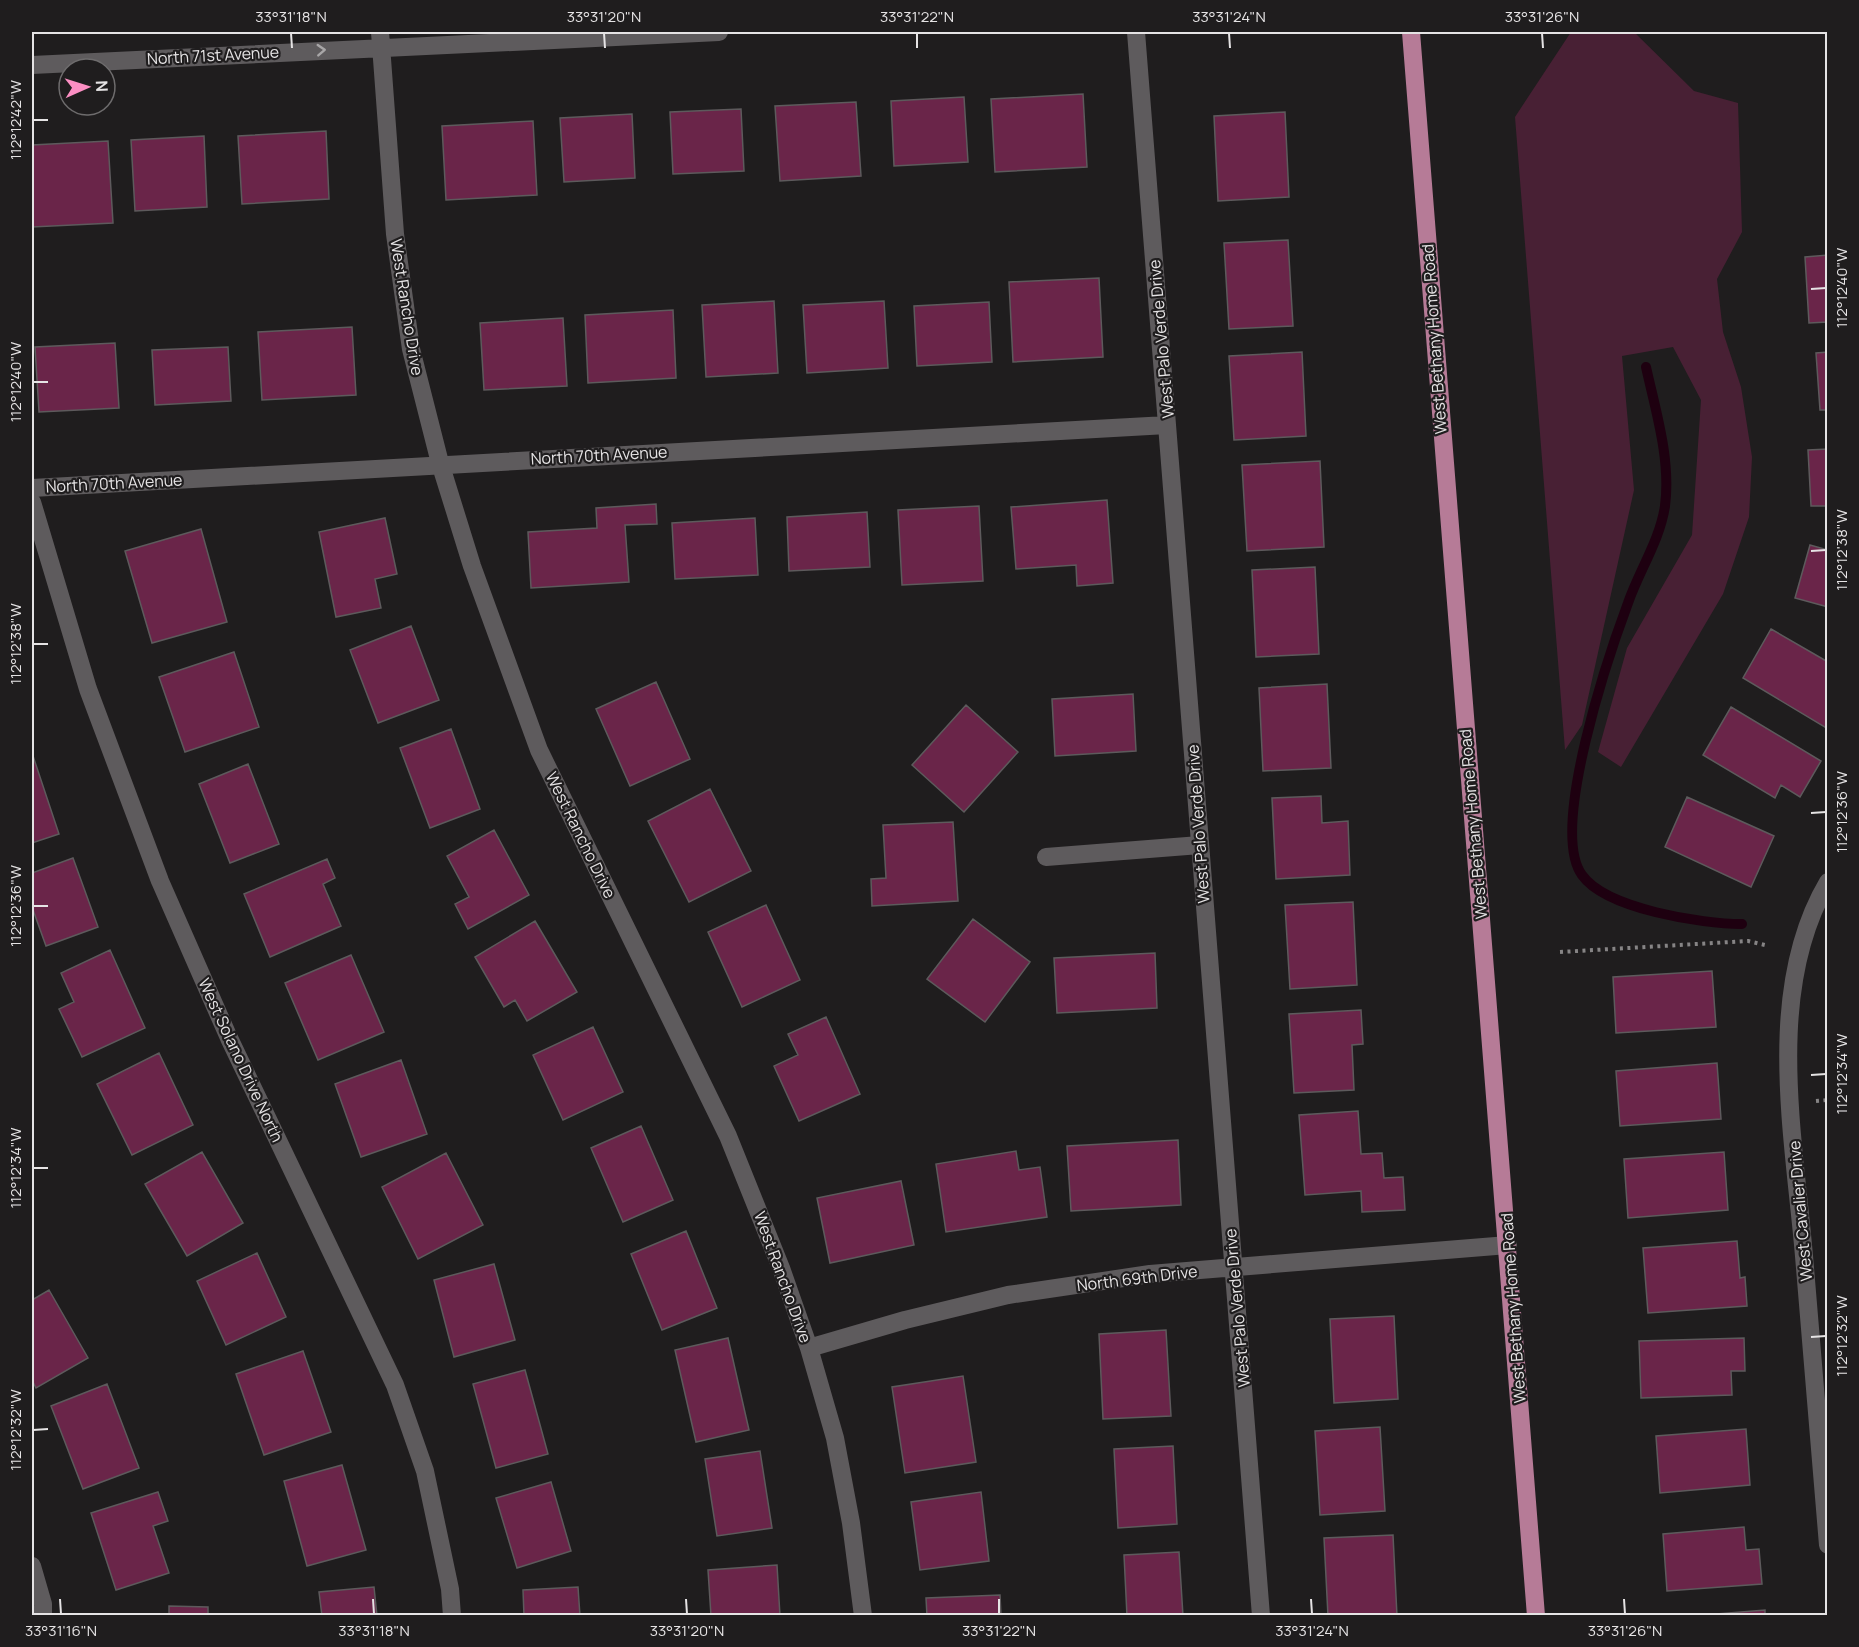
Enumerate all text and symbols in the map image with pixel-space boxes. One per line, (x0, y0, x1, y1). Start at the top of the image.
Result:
text: 33°31'18"N (255, 6, 327, 27)
text: 33°31'20"N (567, 6, 641, 27)
text: 33°31'22"N (880, 6, 954, 27)
text: 33°31'24"N (1192, 6, 1266, 27)
text: 33°31'26"N (1505, 6, 1579, 27)
street label: North 71st Avenue (146, 41, 280, 69)
one-way arrow (316, 43, 325, 56)
north arrow (57, 57, 117, 117)
text: 112°12'42"W (5, 80, 26, 160)
text: N (91, 80, 113, 93)
street label: West Rancho Drive (385, 237, 429, 377)
street label: West Bethany Home Road (1416, 243, 1452, 435)
text: 112°12'40"W (1831, 248, 1852, 328)
street label: West Palo Verde Drive (1143, 259, 1179, 419)
text: 112°12'40"W (5, 342, 26, 422)
street label: North 70th Avenue (530, 440, 668, 470)
street label: North 70th Avenue (45, 468, 183, 498)
text: 112°12'38"W (1831, 509, 1852, 591)
text: 112°12'38"W (5, 603, 26, 685)
street label: West Bethany Home Road (1454, 728, 1492, 920)
street label: West Palo Verde Drive (1181, 744, 1215, 904)
street label: West Rancho Drive (541, 768, 621, 902)
text: 112°12'36"W (1831, 771, 1852, 853)
text: 112°12'36"W (5, 865, 26, 947)
street label: West Solano Drive North (193, 975, 289, 1145)
text: 112°12'34"W (1831, 1033, 1852, 1115)
text: 112°12'34"W (5, 1127, 26, 1209)
street label: West Cavalier Drive (1783, 1140, 1817, 1282)
street label: West Rancho Drive (749, 1208, 817, 1346)
street label: West Bethany Home Road (1495, 1212, 1531, 1404)
street label: West Palo Verde Drive (1219, 1228, 1255, 1388)
street label: North 69th Drive (1075, 1260, 1199, 1296)
text: 112°12'32"W (1831, 1295, 1852, 1377)
text: 112°12'32"W (5, 1389, 26, 1471)
text: 33°31'16"N (25, 1620, 97, 1641)
text: 33°31'18"N (338, 1620, 410, 1641)
text: 33°31'20"N (650, 1620, 724, 1641)
text: 33°31'22"N (962, 1620, 1036, 1641)
text: 33°31'24"N (1275, 1620, 1349, 1641)
text: 33°31'26"N (1588, 1620, 1662, 1641)

